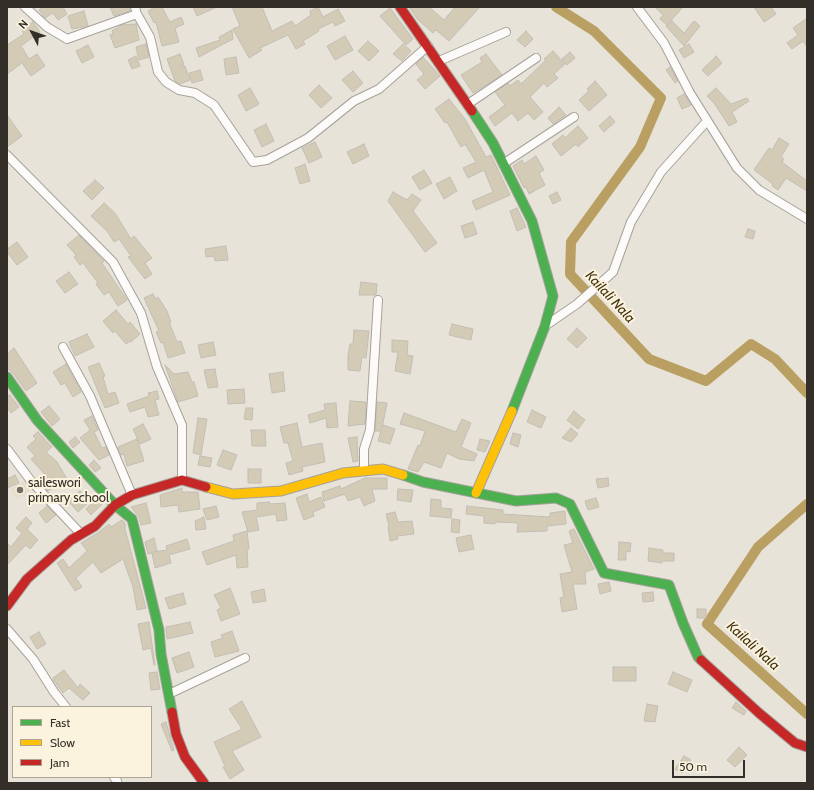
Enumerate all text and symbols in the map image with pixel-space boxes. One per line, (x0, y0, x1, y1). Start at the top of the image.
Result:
north arrow (12, 12, 52, 52)
text: N (15, 17, 31, 32)
water label: Kailali Nala (582, 267, 638, 327)
place label: saileswori primary school (28, 475, 109, 506)
marker: saileswori primary school (15, 485, 25, 495)
water label: Kailali Nala (723, 618, 783, 674)
legend (12, 706, 152, 778)
text: Fast (50, 715, 70, 730)
text: Slow (50, 735, 75, 750)
scale bar (674, 752, 747, 778)
text: Jam (50, 755, 69, 770)
text: 50 m (679, 759, 707, 774)

